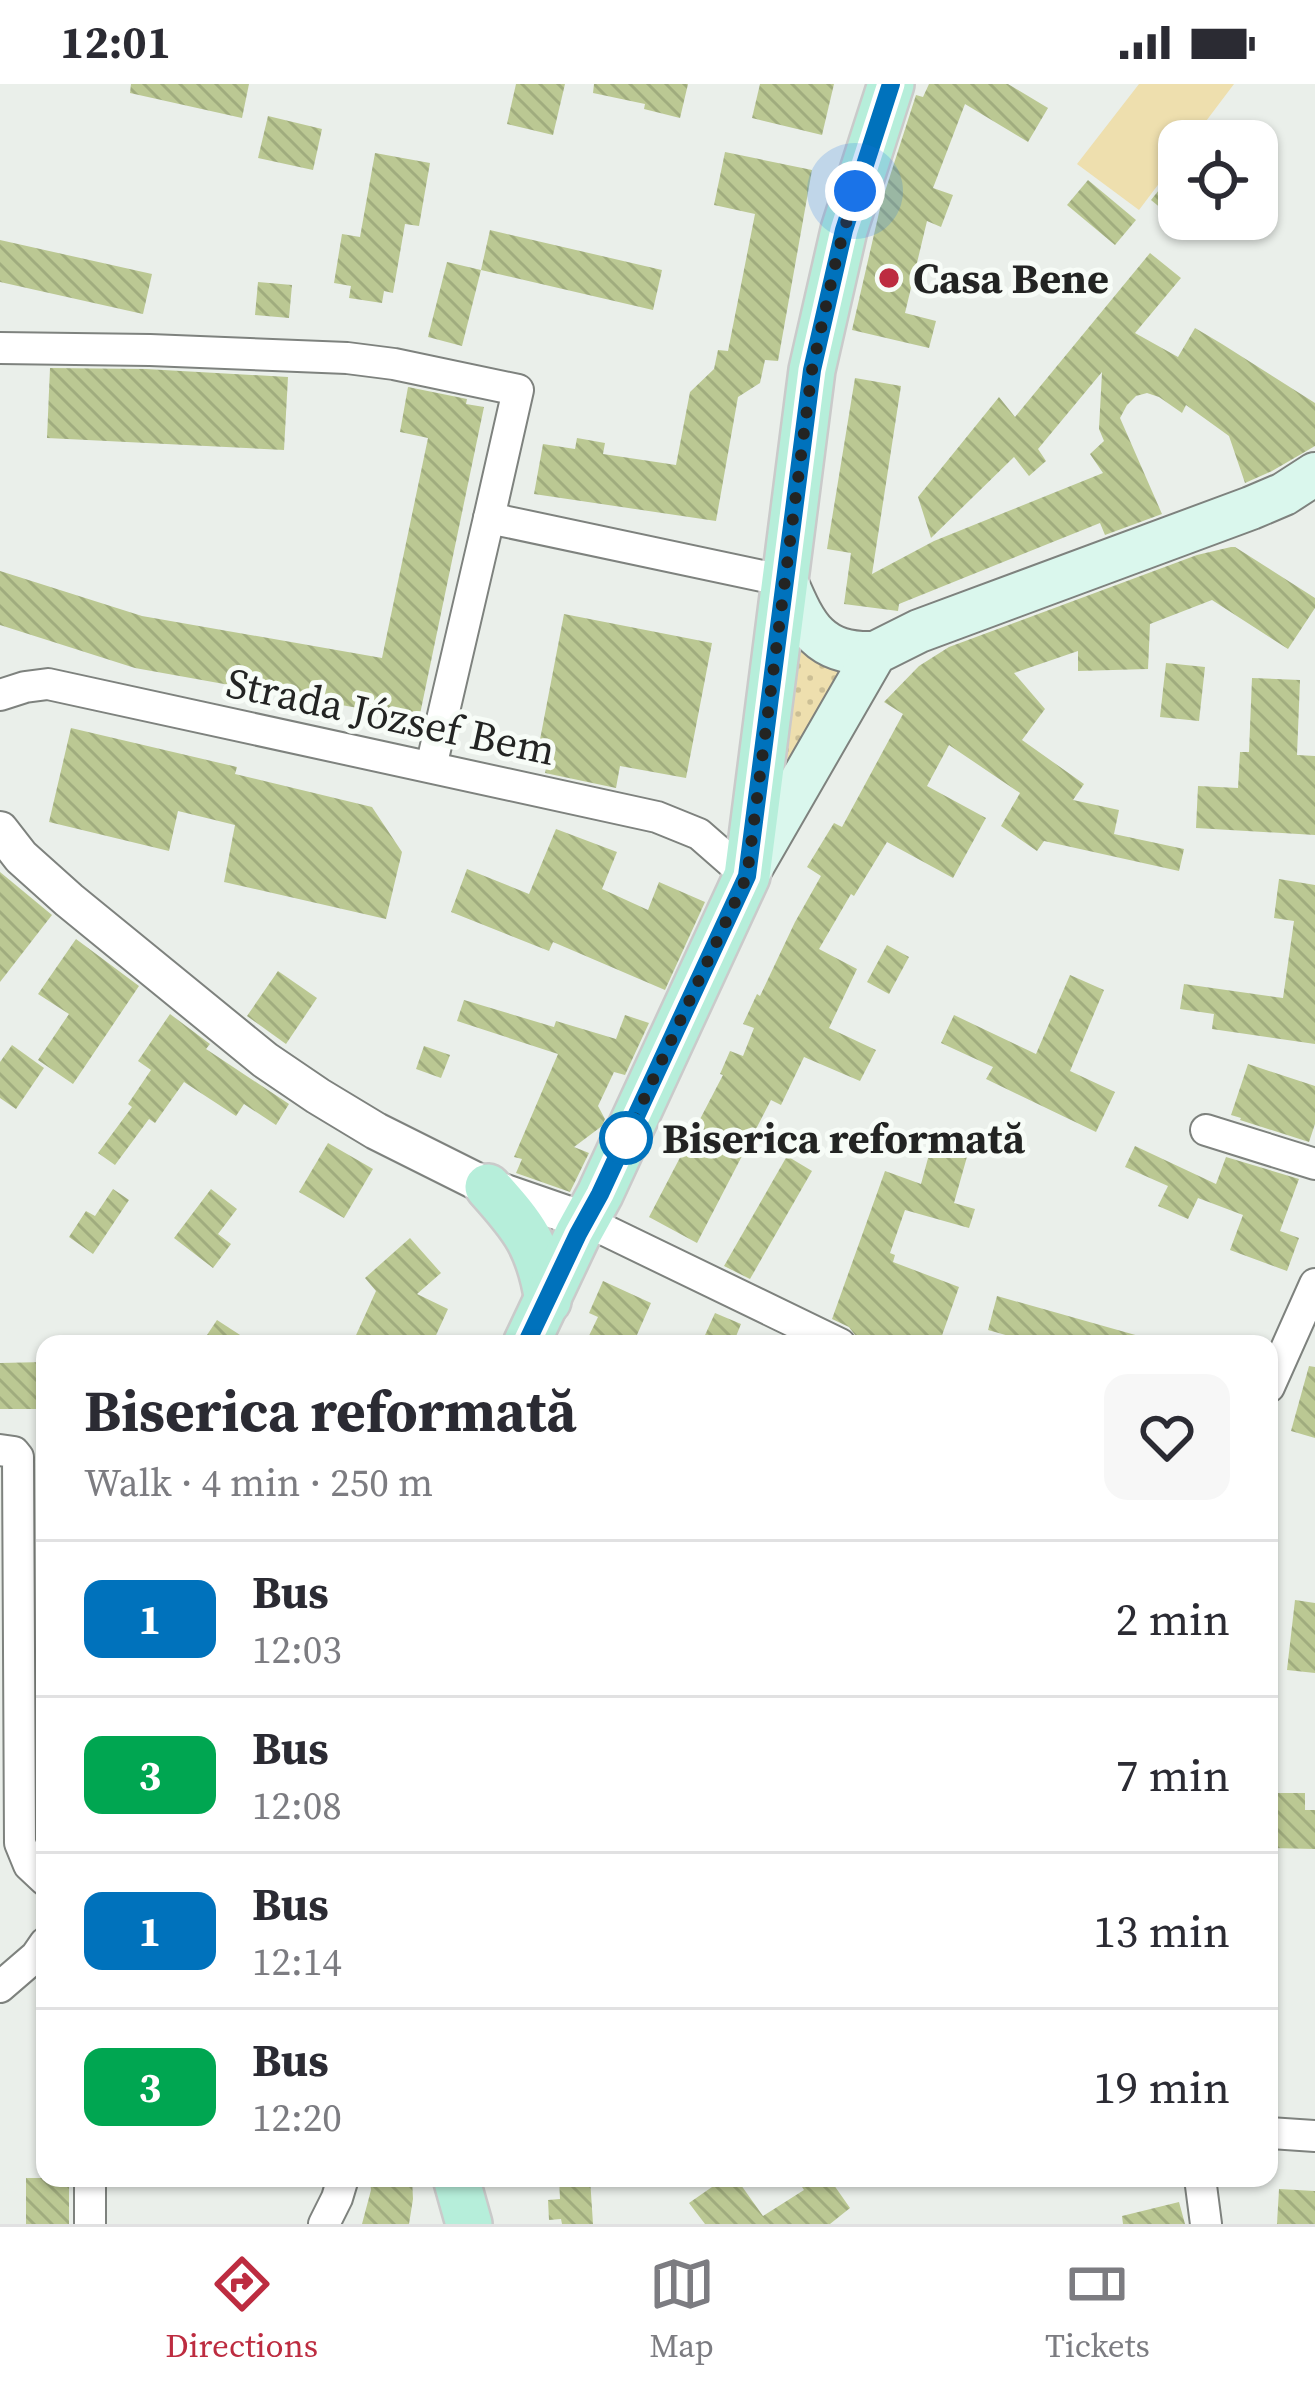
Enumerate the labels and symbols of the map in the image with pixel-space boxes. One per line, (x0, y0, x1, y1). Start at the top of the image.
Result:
your location (825, 161, 885, 221)
place label: Casa Bene (913, 249, 1109, 307)
marker: Casa Bene (876, 265, 902, 291)
street label: Strada József Bem (221, 653, 561, 779)
place label: Biserica reformată (662, 1109, 1026, 1167)
marker: Biserica reformată (601, 1113, 651, 1163)

